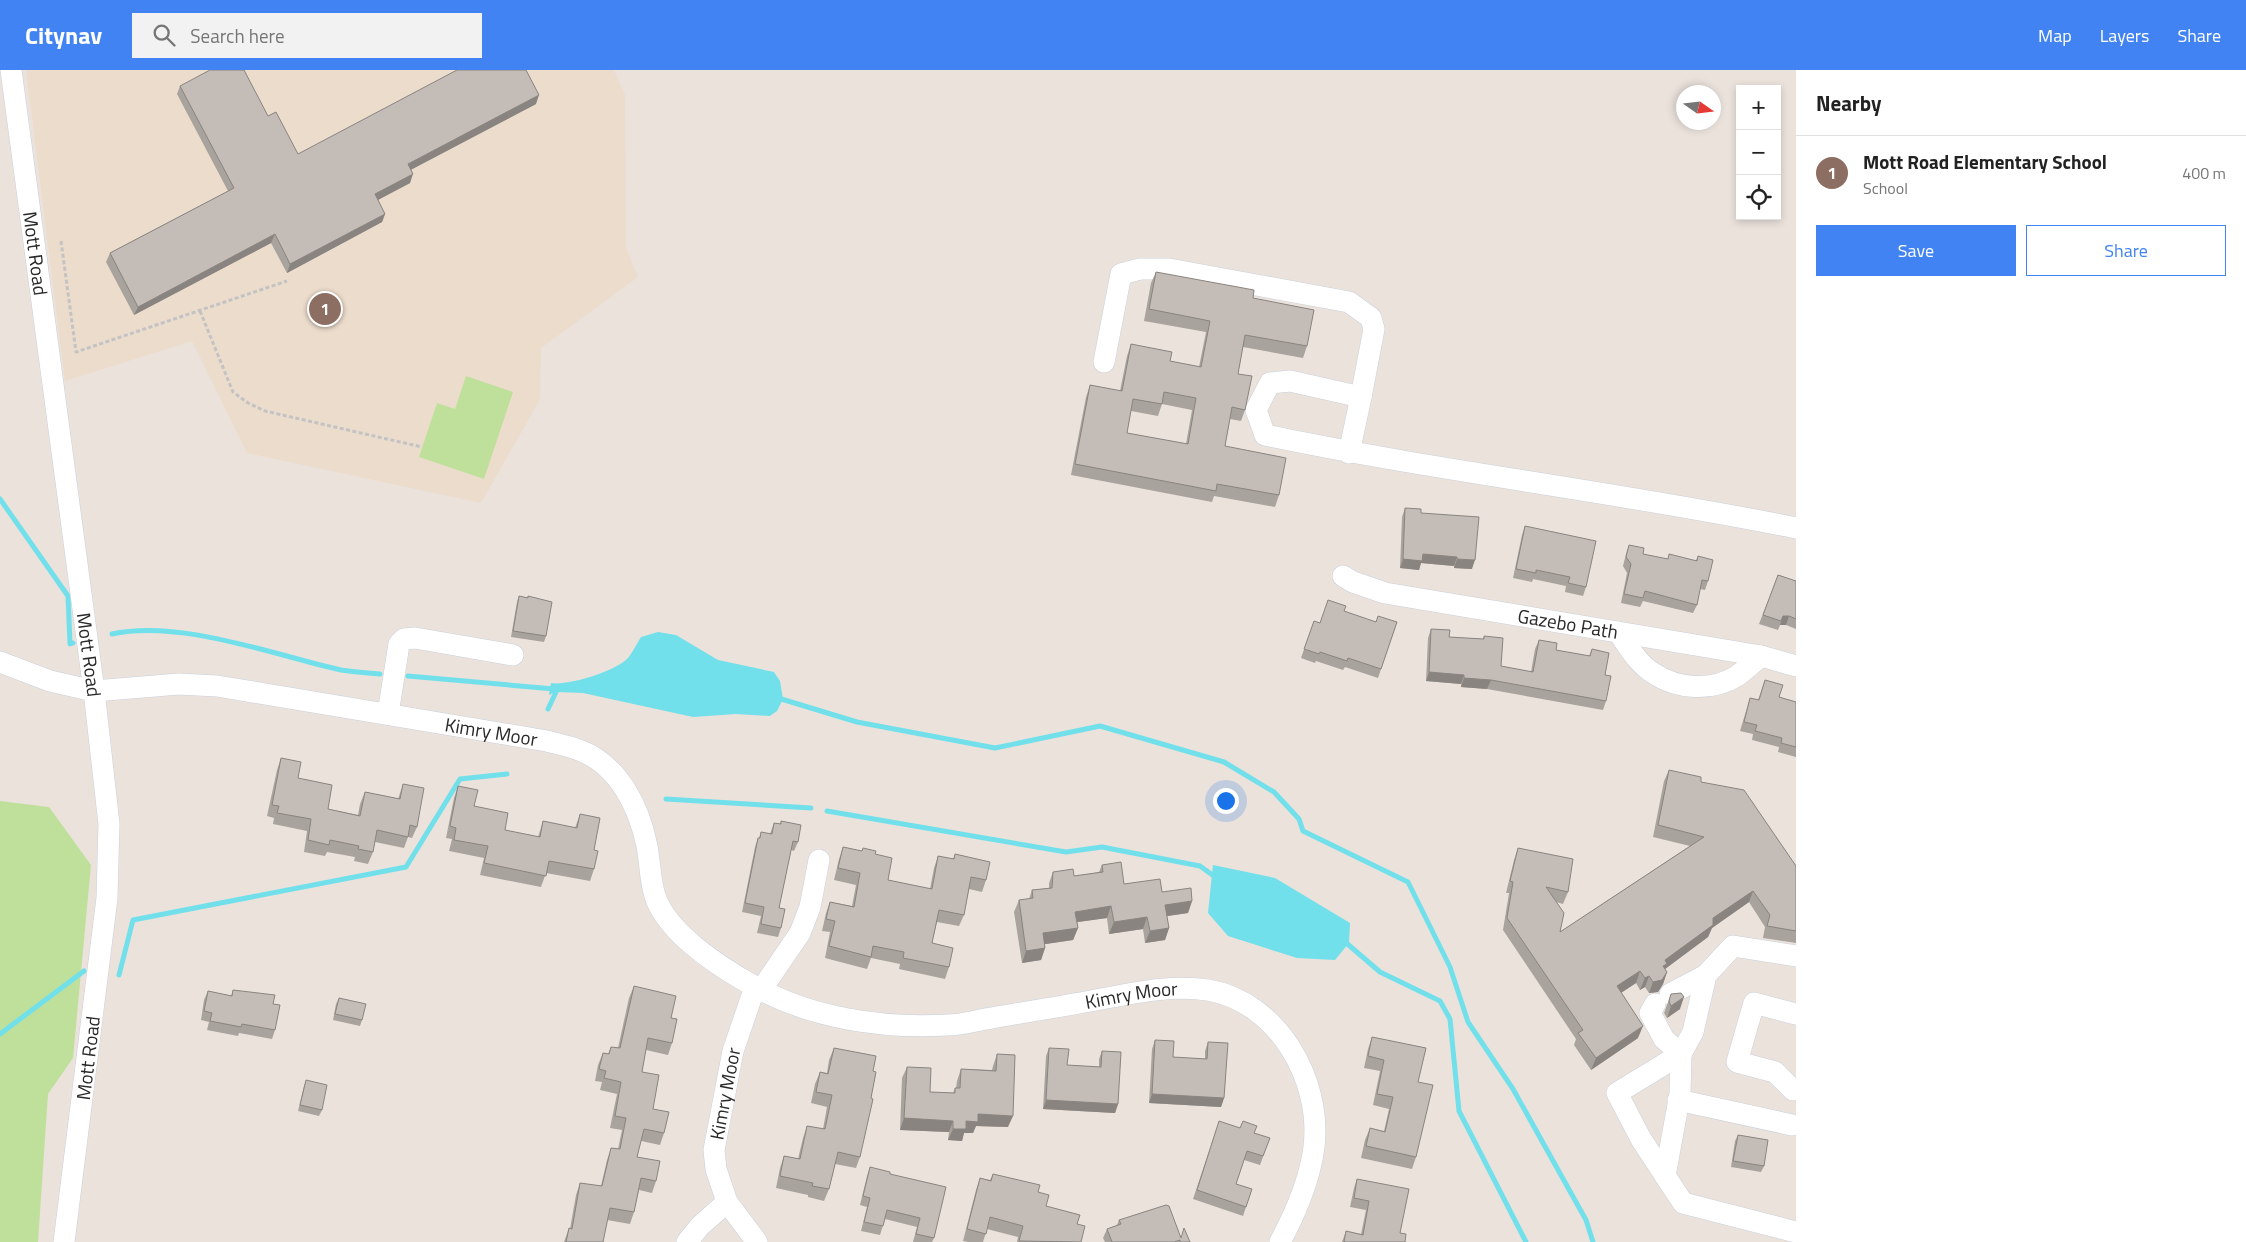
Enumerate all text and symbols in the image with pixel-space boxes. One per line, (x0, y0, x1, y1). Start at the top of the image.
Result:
search box (132, 13, 482, 58)
text: Citynav (25, 17, 102, 53)
icon: search (150, 21, 178, 49)
text: Search here (190, 21, 285, 50)
text: Map (2038, 22, 2072, 49)
text: Layers (2100, 22, 2149, 49)
text: Share (2177, 22, 2221, 49)
north arrow (1676, 85, 1721, 130)
map controls (1736, 85, 1781, 220)
button: + (1736, 85, 1781, 130)
text: Nearby (1816, 87, 1881, 119)
button: − (1736, 130, 1781, 175)
text: Mott Road Elementary School (1863, 147, 2107, 176)
text: 1 (1828, 161, 1836, 185)
text: 400 m (2182, 161, 2226, 185)
button: locate (1736, 175, 1781, 220)
text: School (1863, 176, 1908, 200)
street label: Mott Road (16, 209, 56, 297)
button: Save (1816, 225, 2016, 276)
button: Share (2026, 225, 2226, 276)
pin: 1 (309, 290, 341, 328)
street label: Gazebo Path (1516, 600, 1620, 646)
street label: Mott Road (70, 611, 110, 698)
street label: Kimry Moor (443, 709, 540, 753)
your location (1213, 788, 1239, 814)
street label: Kimry Moor (1083, 973, 1179, 1016)
street label: Mott Road (68, 1014, 107, 1102)
street label: Kimry Moor (701, 1045, 747, 1142)

